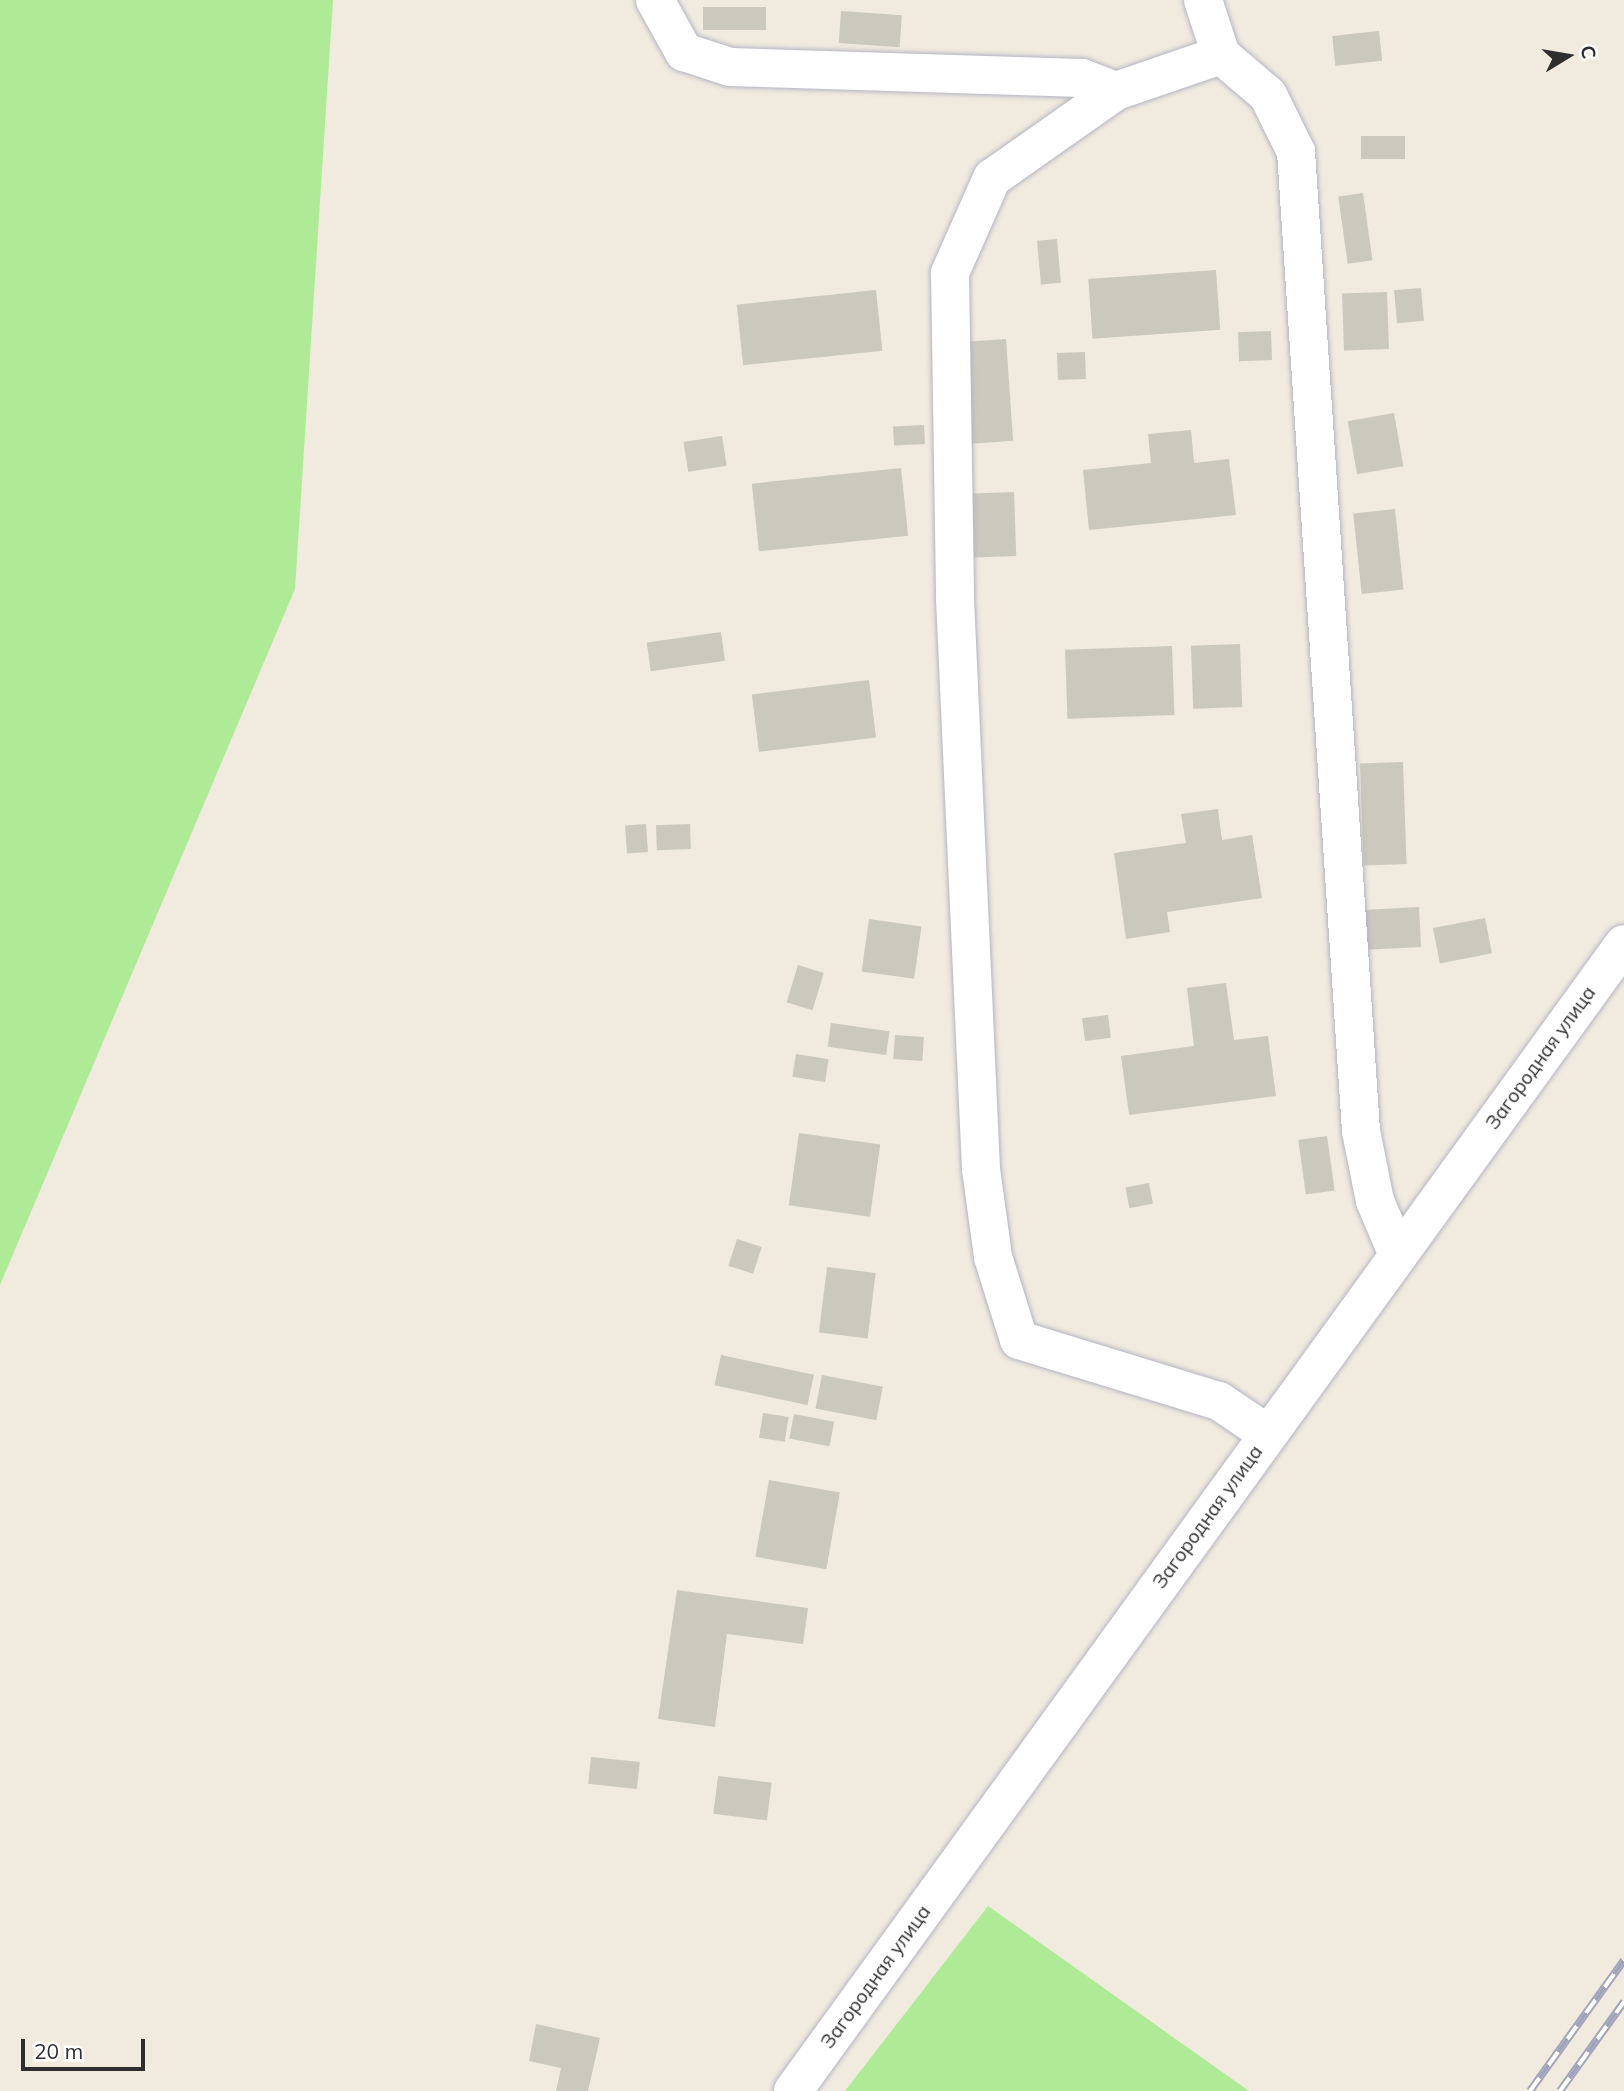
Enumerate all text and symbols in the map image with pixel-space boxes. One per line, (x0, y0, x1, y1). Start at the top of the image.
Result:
north arrow (1533, 21, 1603, 91)
text: С (1576, 43, 1602, 61)
street label: Загородная улица (1481, 982, 1601, 1134)
street label: Загородная улица (1148, 1441, 1268, 1593)
street label: Загородная улица (816, 1901, 936, 2053)
scale bar (24, 2024, 149, 2068)
text: 20 m (34, 2038, 83, 2064)

